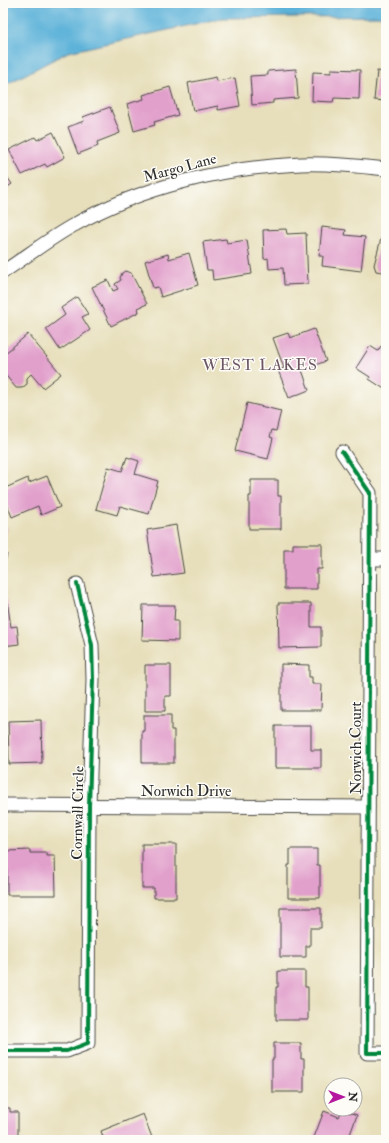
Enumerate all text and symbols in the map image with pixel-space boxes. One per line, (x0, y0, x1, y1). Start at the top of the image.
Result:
street label: Margo Lane (141, 149, 219, 187)
district label: WEST LAKES (201, 355, 318, 375)
street label: Norwich Court (347, 702, 366, 794)
street label: Cornwall Circle (68, 766, 88, 860)
street label: Norwich Drive (141, 782, 231, 801)
north arrow (323, 1077, 363, 1117)
text: N (346, 1091, 359, 1103)

